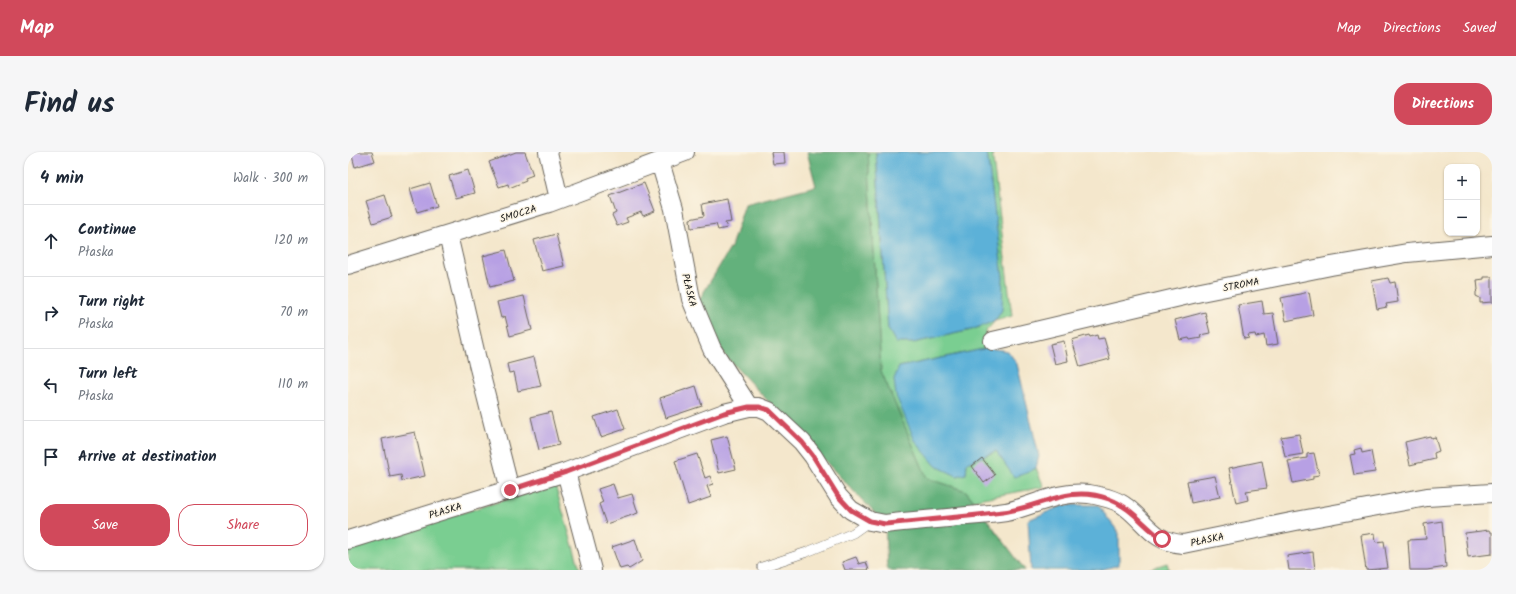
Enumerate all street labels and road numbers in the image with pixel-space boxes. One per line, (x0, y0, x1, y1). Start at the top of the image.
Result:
street label: SMOCZA (498, 201, 539, 227)
street label: PŁASKA (677, 272, 701, 309)
street label: STROMA (1222, 274, 1261, 296)
street label: PŁASKA (427, 498, 464, 524)
street label: PŁASKA (1189, 529, 1225, 551)

